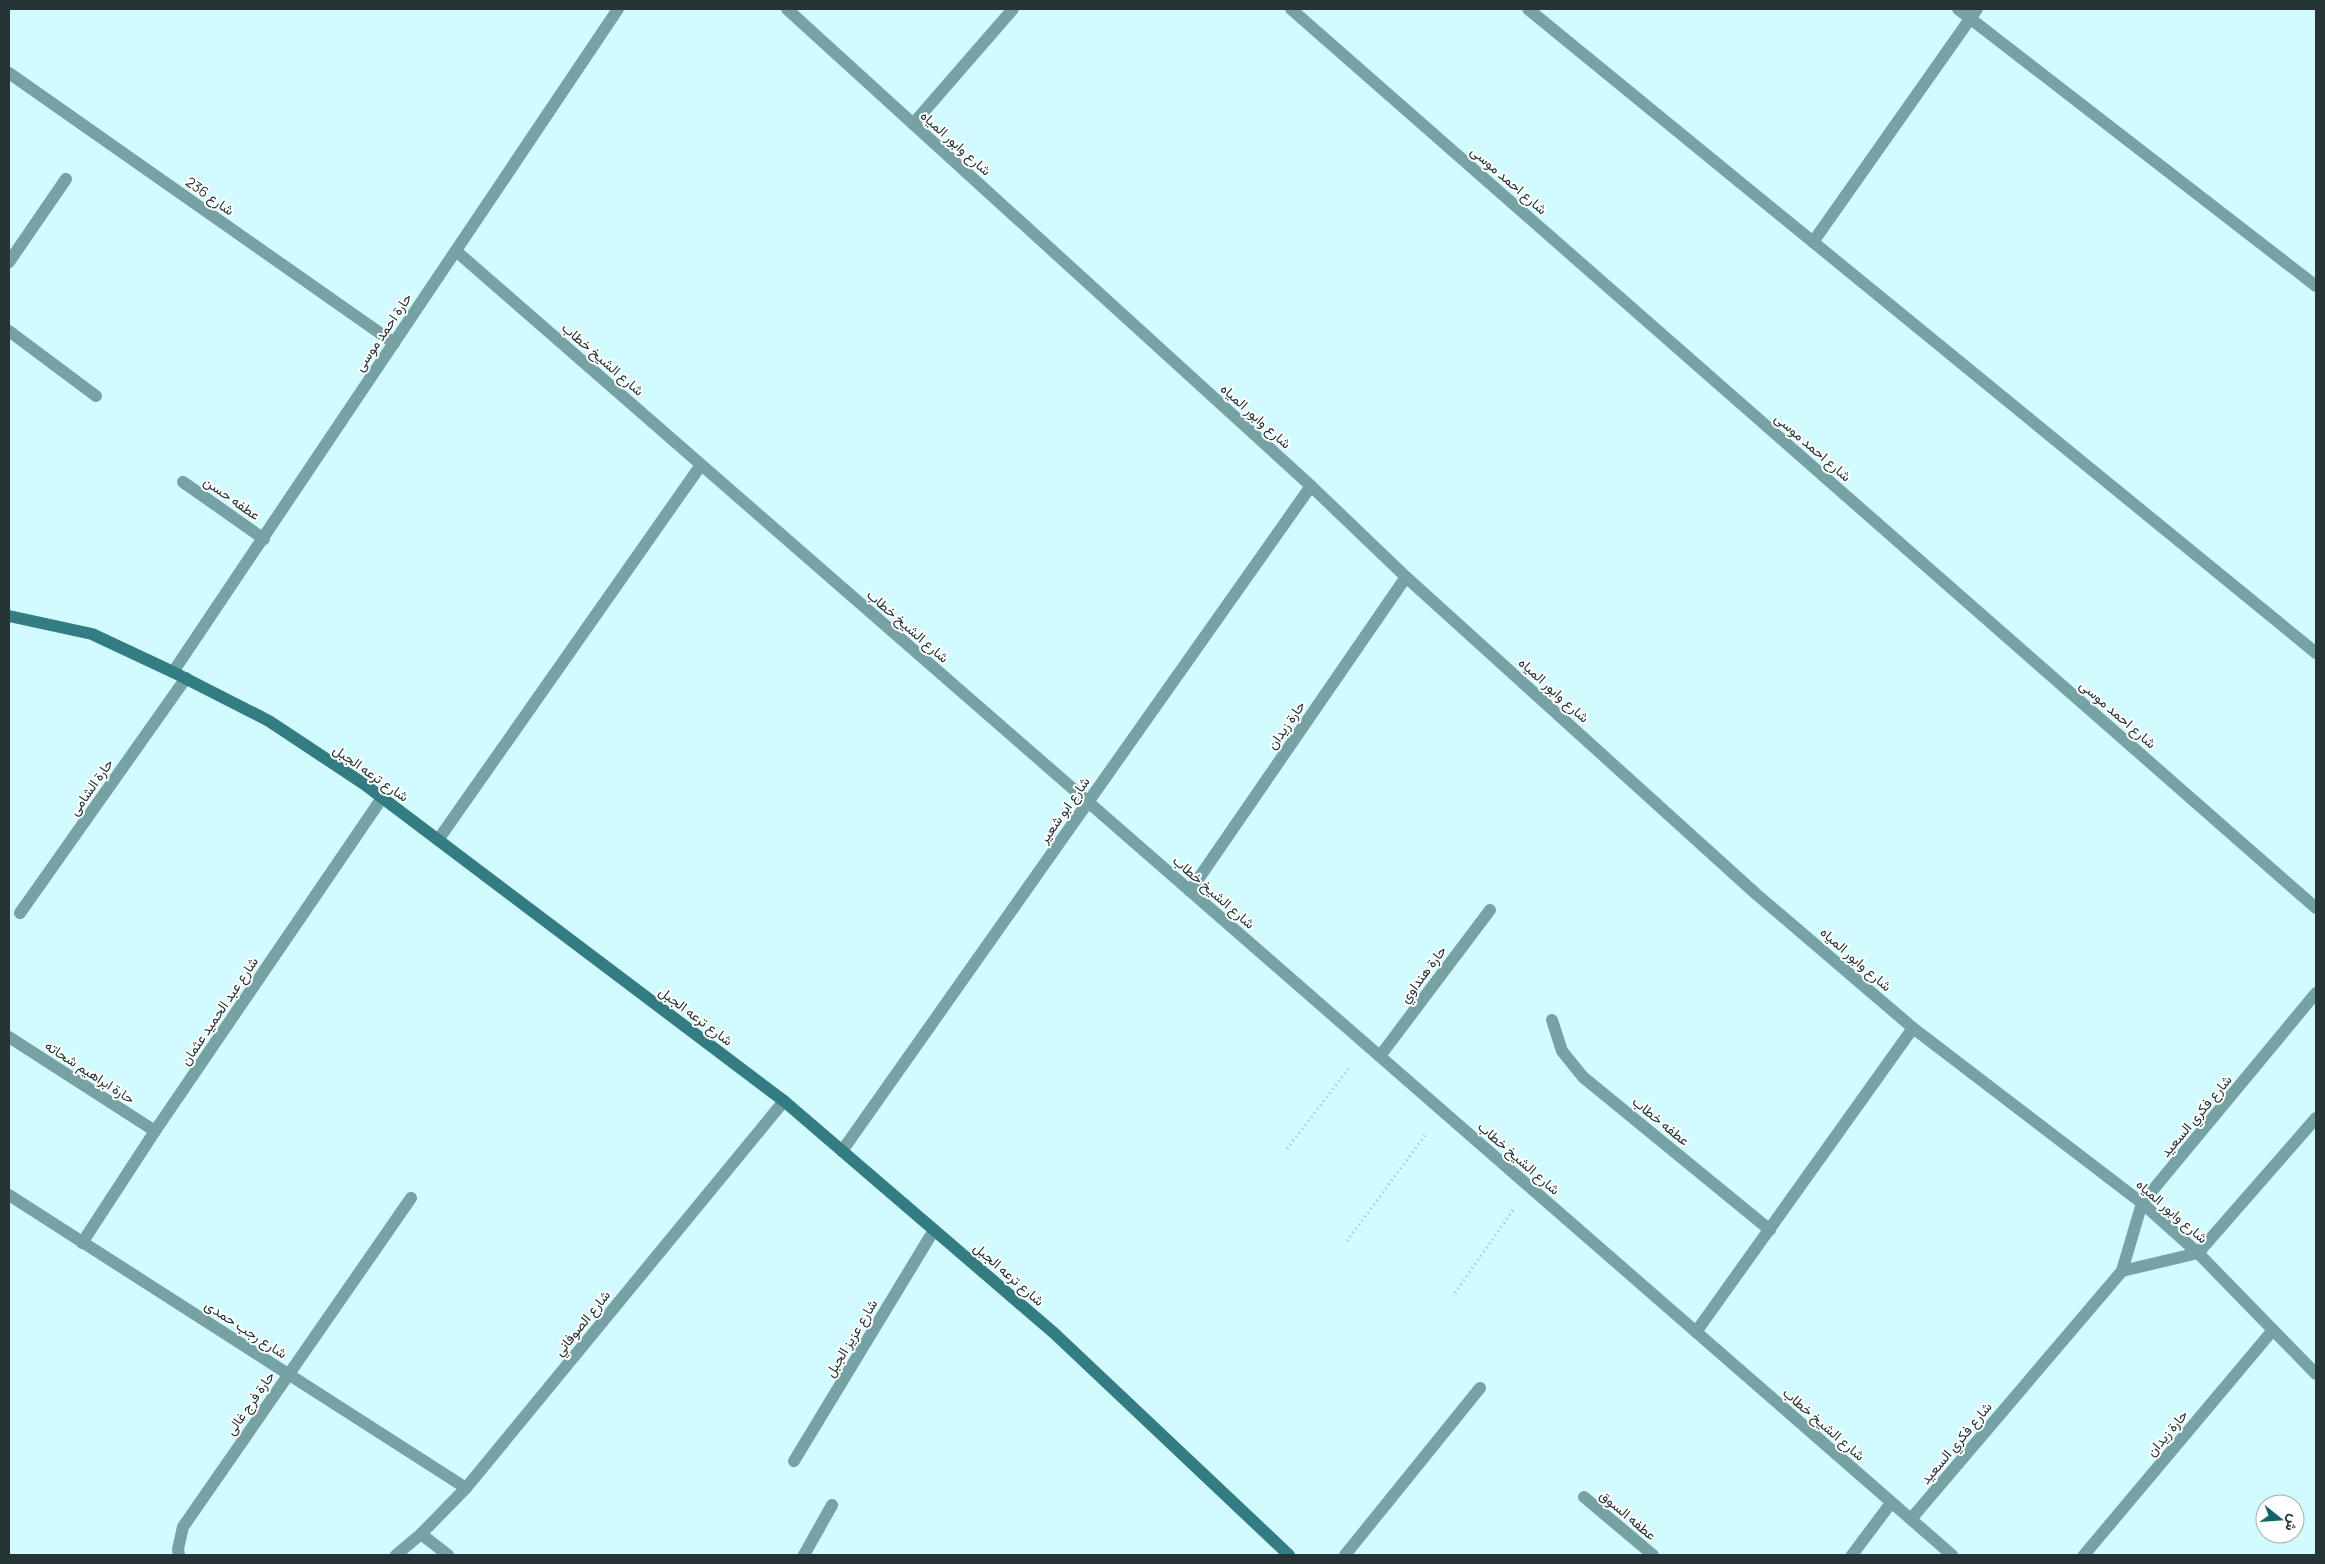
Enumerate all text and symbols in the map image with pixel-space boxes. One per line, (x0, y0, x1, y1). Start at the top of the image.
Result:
street label: شارع وابور المياه (916, 106, 996, 181)
street label: شارع احمد موسى (1466, 141, 1552, 220)
street label: شارع 236 (181, 172, 238, 221)
street label: حارة احمد موسى (349, 289, 416, 375)
street label: شارع الشيخ خطاب (557, 318, 648, 401)
street label: شارع وابور المياه (1216, 379, 1296, 454)
street label: شارع احمد موسى (1770, 408, 1856, 487)
street label: عطفه حسن (200, 471, 264, 524)
street label: شارع الشيخ خطاب (862, 585, 953, 668)
street label: شارع وابور المياه (1514, 653, 1594, 728)
street label: شارع احمد موسى (2075, 675, 2161, 754)
street label: حارة زيدان (1262, 697, 1309, 753)
street label: شارع ترعه الجبل (329, 740, 413, 807)
street label: حارة الشامى (64, 754, 117, 819)
street label: شارع ابو شعير (1033, 773, 1095, 849)
street label: شارع الشيخ خطاب (1168, 851, 1259, 934)
street label: شارع وابور المياه (1815, 922, 1896, 996)
street label: حارة هنداوي (1395, 941, 1453, 1008)
street label: شارع عبد الحميد عثمان (175, 953, 264, 1070)
street label: شارع ترعه الجبل (654, 982, 737, 1051)
street label: حارة ابراهيم شحاته (42, 1035, 139, 1108)
street label: شارع فكري السعيد (2155, 1070, 2238, 1163)
street label: عطفه خطاب (1629, 1092, 1694, 1150)
street label: شارع الشيخ خطاب (1473, 1117, 1564, 1200)
street label: شارع وابور المياه (2131, 1174, 2212, 1248)
street label: شارع ترعه الجبل (969, 1238, 1049, 1311)
street label: شارع الصوفاني (549, 1286, 616, 1362)
street label: شارع رجب حمدى (200, 1295, 291, 1364)
street label: شارع عزيز الجبل (820, 1295, 883, 1381)
street label: حارة فرج غالى (221, 1367, 280, 1440)
street label: شارع الشيخ خطاب (1778, 1383, 1869, 1466)
street label: شارع فكري السعيد (1915, 1397, 1998, 1490)
street label: حارة زيدان (2142, 1405, 2192, 1460)
street label: عطفه السوق (1596, 1485, 1661, 1544)
north arrow (2255, 1494, 2305, 1544)
text: ش (2281, 1512, 2304, 1534)

